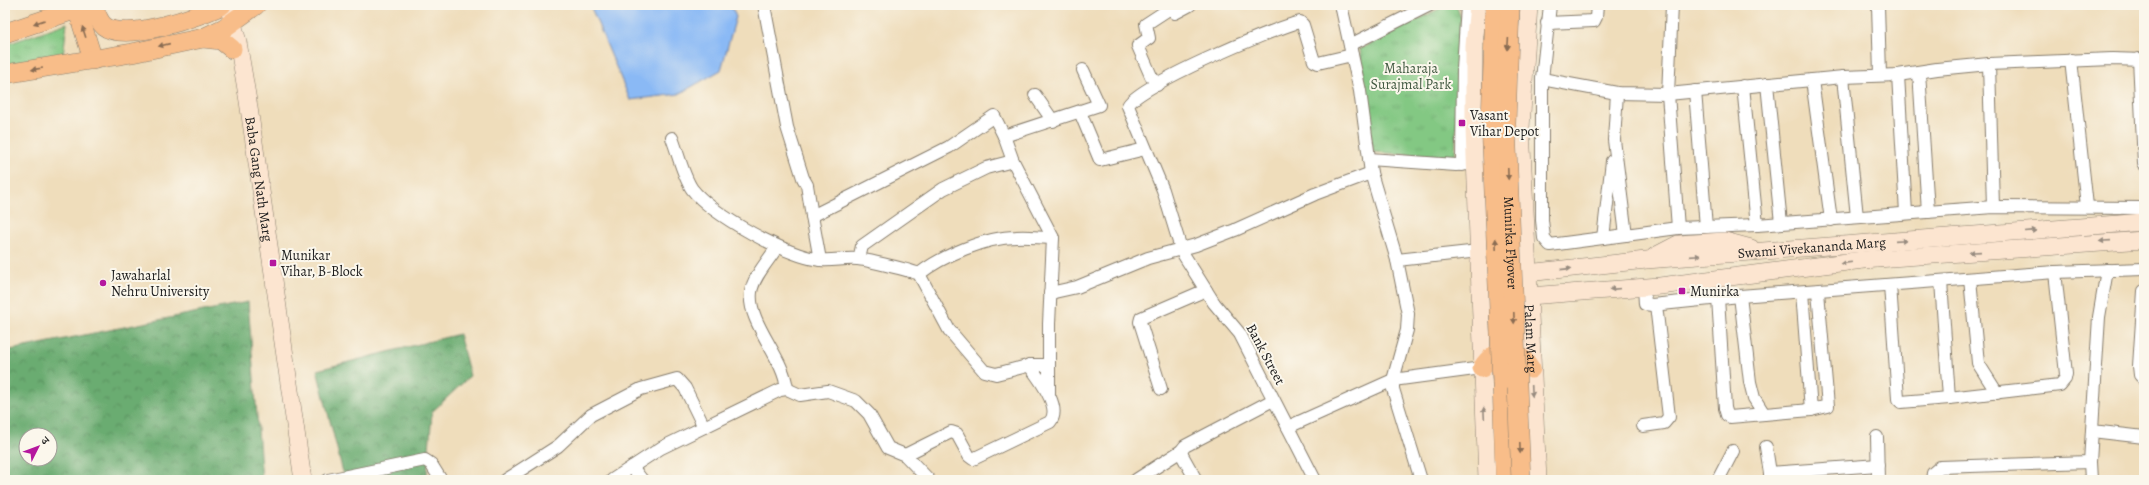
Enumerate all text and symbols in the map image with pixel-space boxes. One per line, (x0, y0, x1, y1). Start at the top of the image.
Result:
one-way arrow (32, 19, 44, 25)
one-way arrow (81, 26, 87, 38)
one-way arrow (1504, 38, 1511, 50)
one-way arrow (158, 43, 171, 49)
park label: Maharaja Surajmal Park (1371, 59, 1451, 94)
one-way arrow (31, 66, 43, 72)
place label: Vasant Vihar Depot (1469, 106, 1540, 141)
street label: Baba Gang Nath Marg (240, 115, 277, 243)
marker: Vasant Vihar Depot (1457, 118, 1467, 128)
one-way arrow (1505, 168, 1512, 180)
street label: Munirka Flyover (1499, 196, 1522, 290)
one-way arrow (2025, 228, 2037, 234)
street label: Swami Vivekananda Marg (1737, 233, 1887, 263)
one-way arrow (1493, 237, 1499, 250)
one-way arrow (1895, 238, 1907, 245)
one-way arrow (2099, 238, 2111, 245)
place label: Munikar Vihar, B-Block (280, 246, 363, 281)
one-way arrow (1969, 248, 1981, 255)
one-way arrow (1689, 253, 1701, 260)
marker: Munikar Vihar, B-Block (268, 258, 278, 268)
one-way arrow (1840, 259, 1852, 266)
one-way arrow (1560, 265, 1572, 272)
place label: Jawaharlal Nehru University (111, 266, 210, 301)
marker: Jawaharlal Nehru University (98, 278, 108, 288)
place label: Munirka (1690, 282, 1740, 301)
one-way arrow (1609, 285, 1621, 292)
marker: Munirka (1677, 286, 1687, 296)
street label: Palam Marg (1520, 304, 1542, 373)
one-way arrow (1511, 312, 1518, 324)
street label: Bank Street (1242, 320, 1290, 388)
one-way arrow (1529, 385, 1536, 397)
one-way arrow (1481, 406, 1487, 419)
north arrow (18, 427, 58, 467)
text: उ (37, 433, 53, 449)
one-way arrow (1516, 442, 1523, 454)

